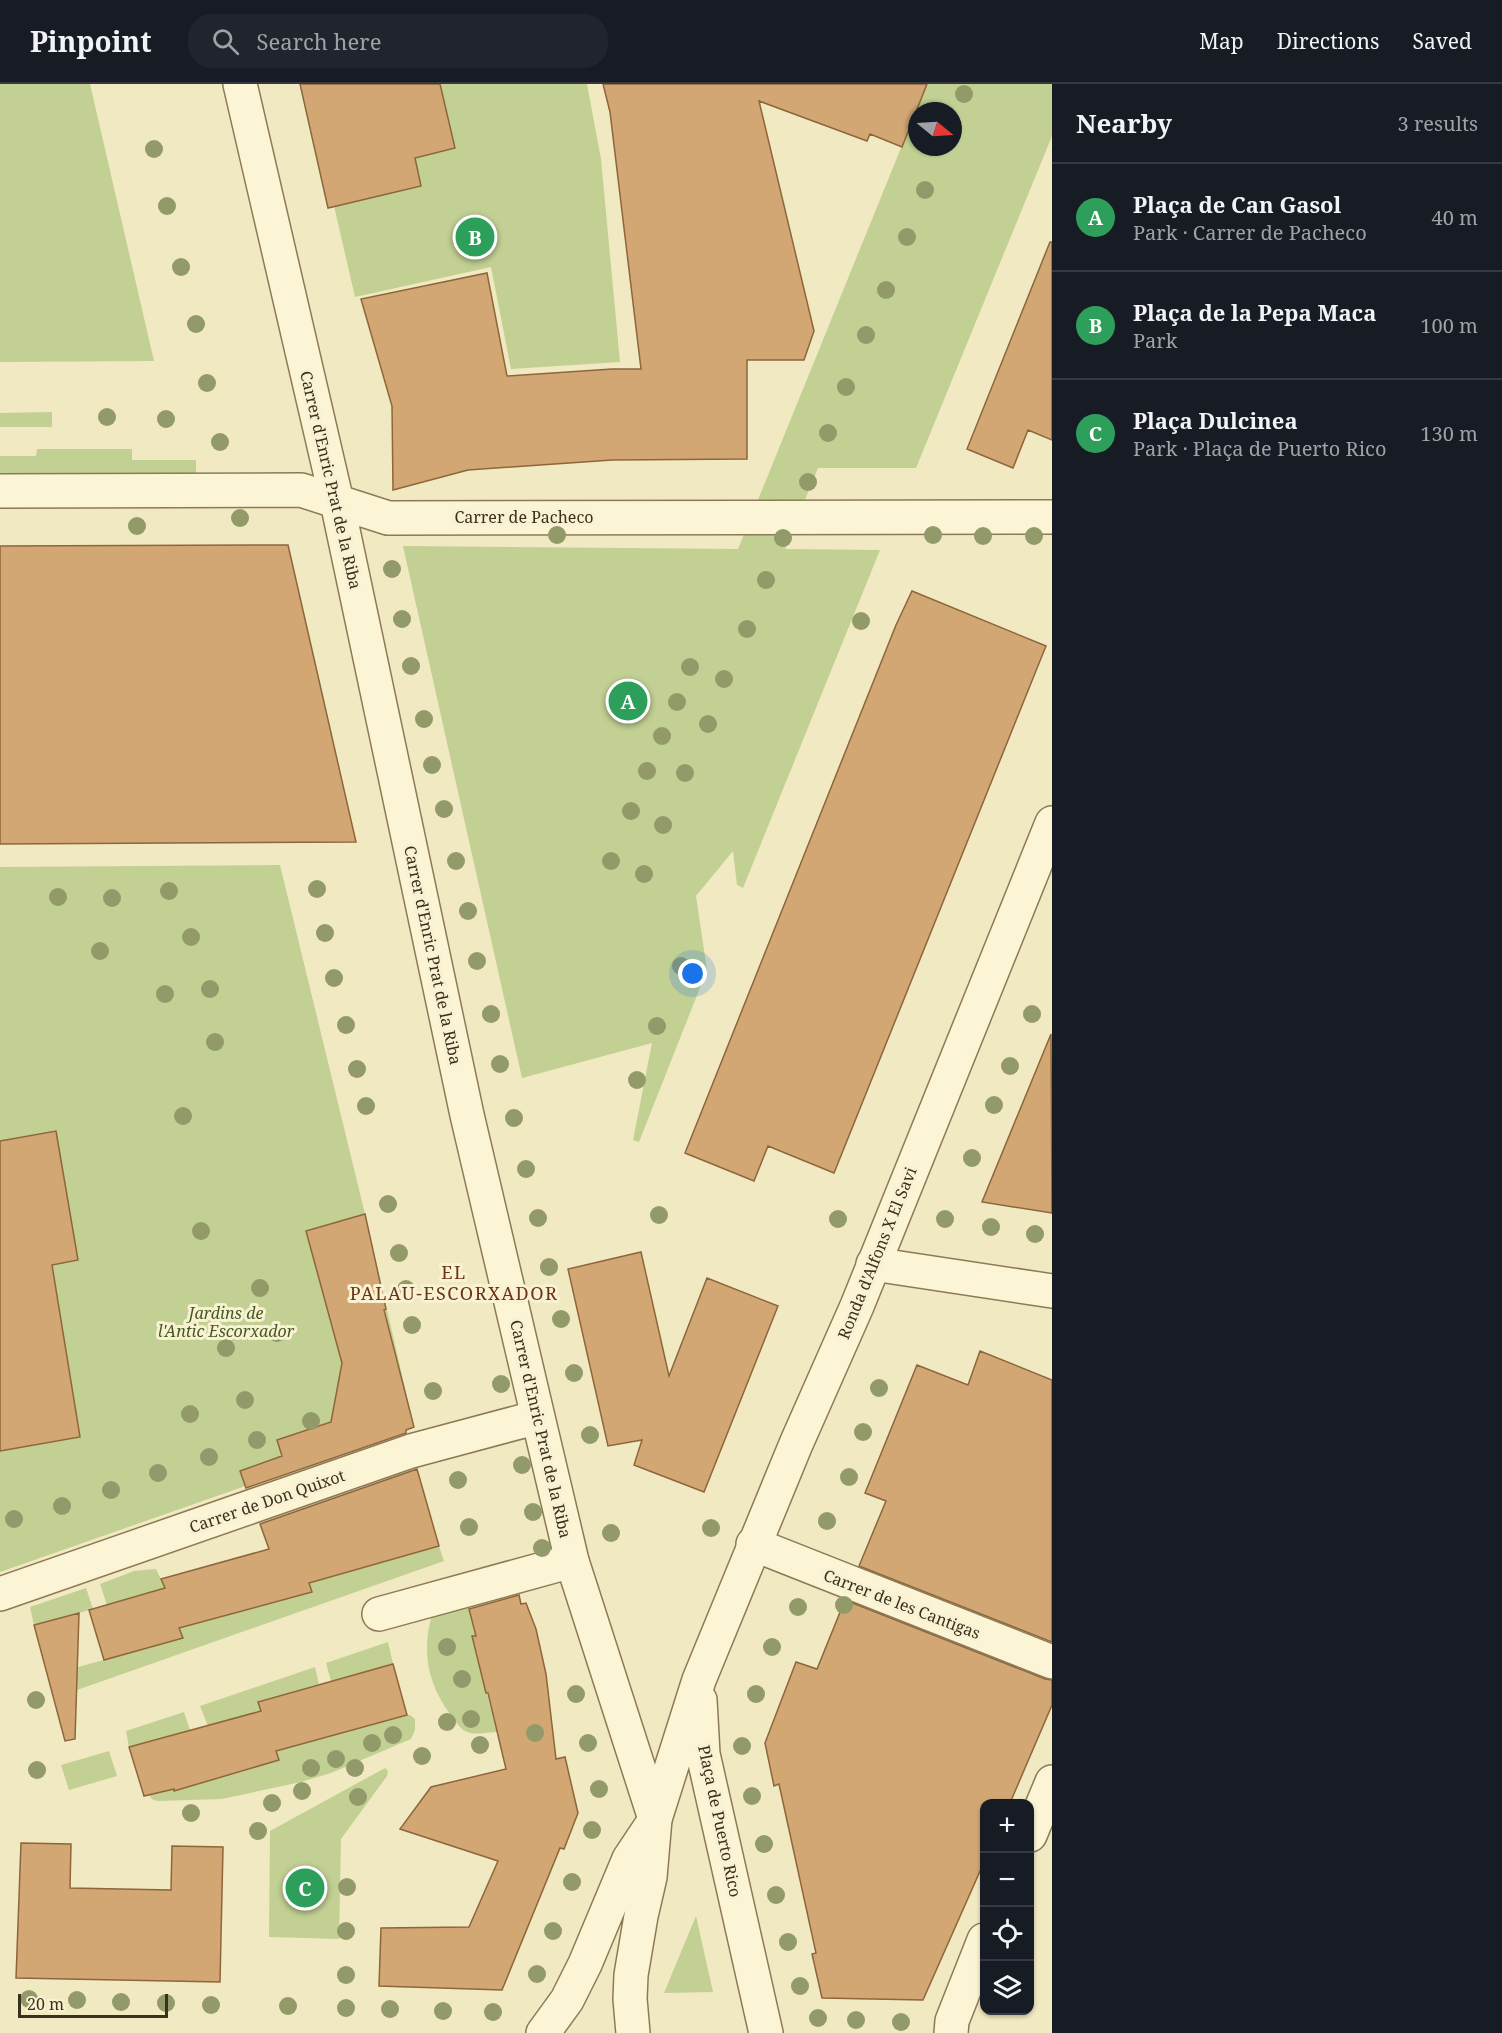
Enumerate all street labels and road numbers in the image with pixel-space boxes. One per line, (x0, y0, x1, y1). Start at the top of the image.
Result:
street label: Carrer d'Enric Prat de la Riba (295, 369, 367, 591)
street label: Carrer de Pacheco (454, 506, 594, 528)
street label: Carrer d'Enric Prat de la Riba (399, 844, 467, 1066)
street label: Ronda d'Alfons X El Savi (832, 1164, 922, 1342)
street label: Carrer d'Enric Prat de la Riba (505, 1318, 577, 1540)
street label: Carrer de Don Quixot (186, 1464, 348, 1538)
street label: Carrer de les Cantigas (820, 1564, 984, 1644)
street label: Plaça de Puerto Rico (693, 1743, 747, 1899)

